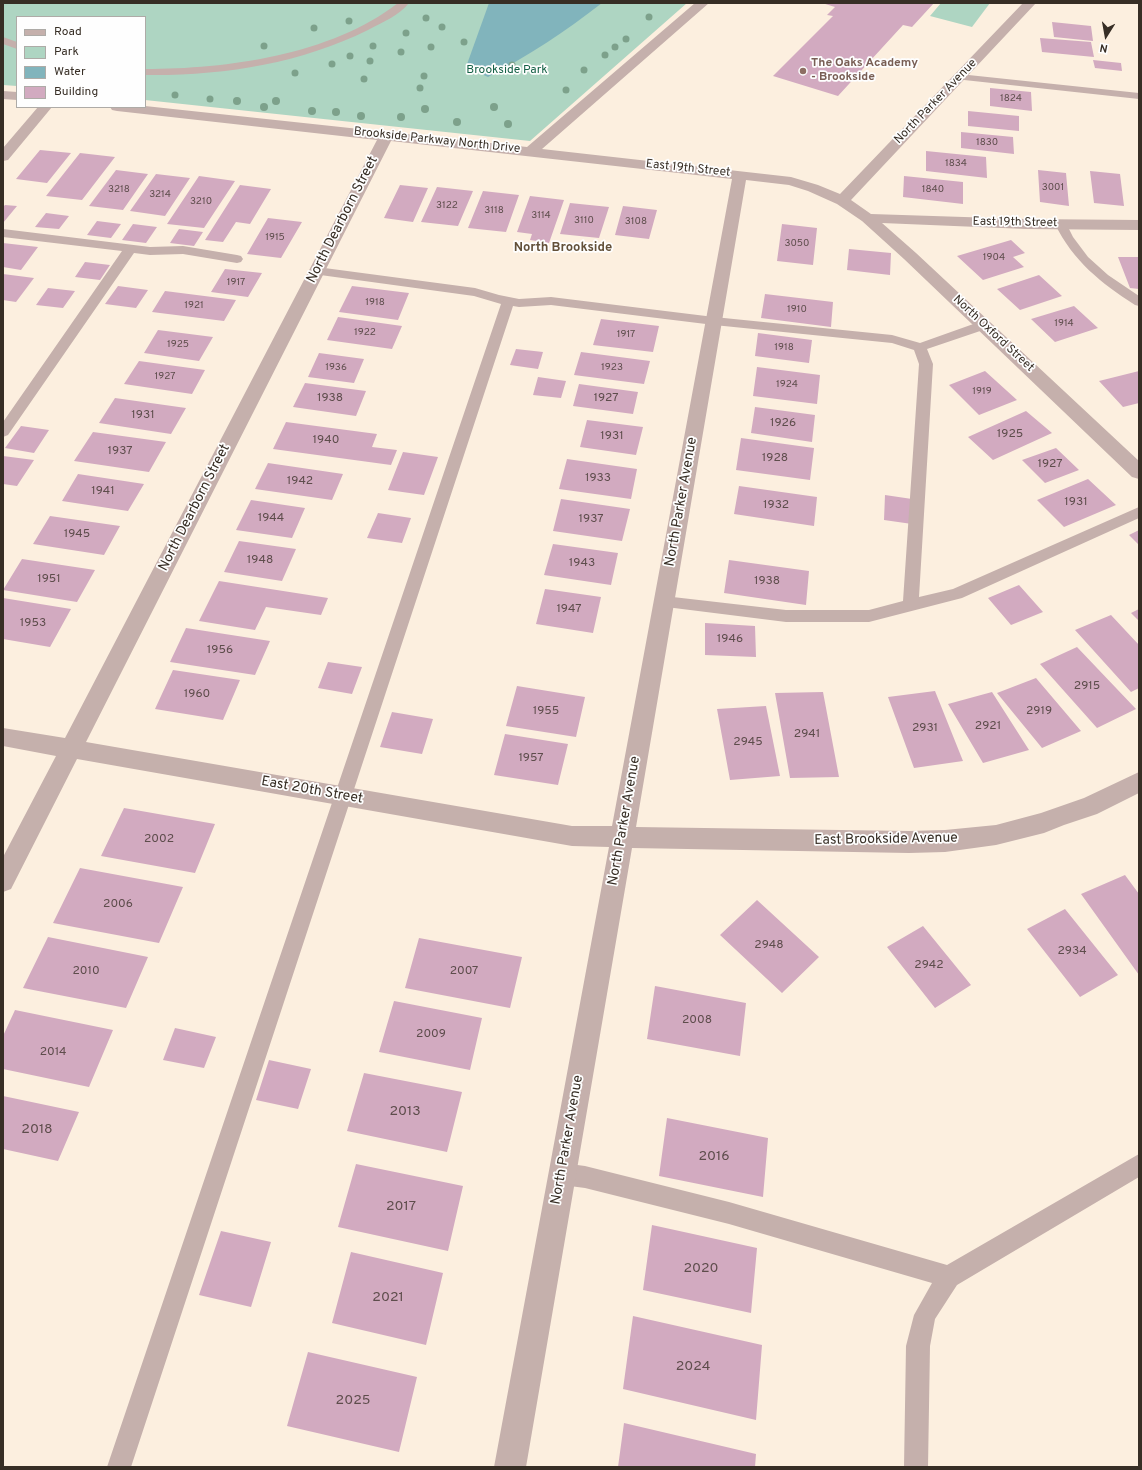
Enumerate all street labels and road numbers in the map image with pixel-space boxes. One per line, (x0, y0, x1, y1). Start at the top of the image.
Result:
street label: North Parker Avenue (892, 57, 980, 147)
street label: Brookside Parkway North Drive (353, 125, 521, 157)
street label: North Dearborn Street (304, 154, 382, 286)
street label: East 19th Street (645, 157, 731, 181)
street label: East 19th Street (972, 215, 1058, 231)
street label: North Oxford Street (949, 293, 1037, 375)
street label: North Parker Avenue (662, 436, 702, 568)
street label: North Dearborn Street (156, 442, 234, 574)
street label: North Parker Avenue (605, 755, 645, 887)
street label: East 20th Street (260, 774, 364, 808)
street label: East Brookside Avenue (814, 830, 958, 850)
street label: North Parker Avenue (548, 1074, 588, 1206)

